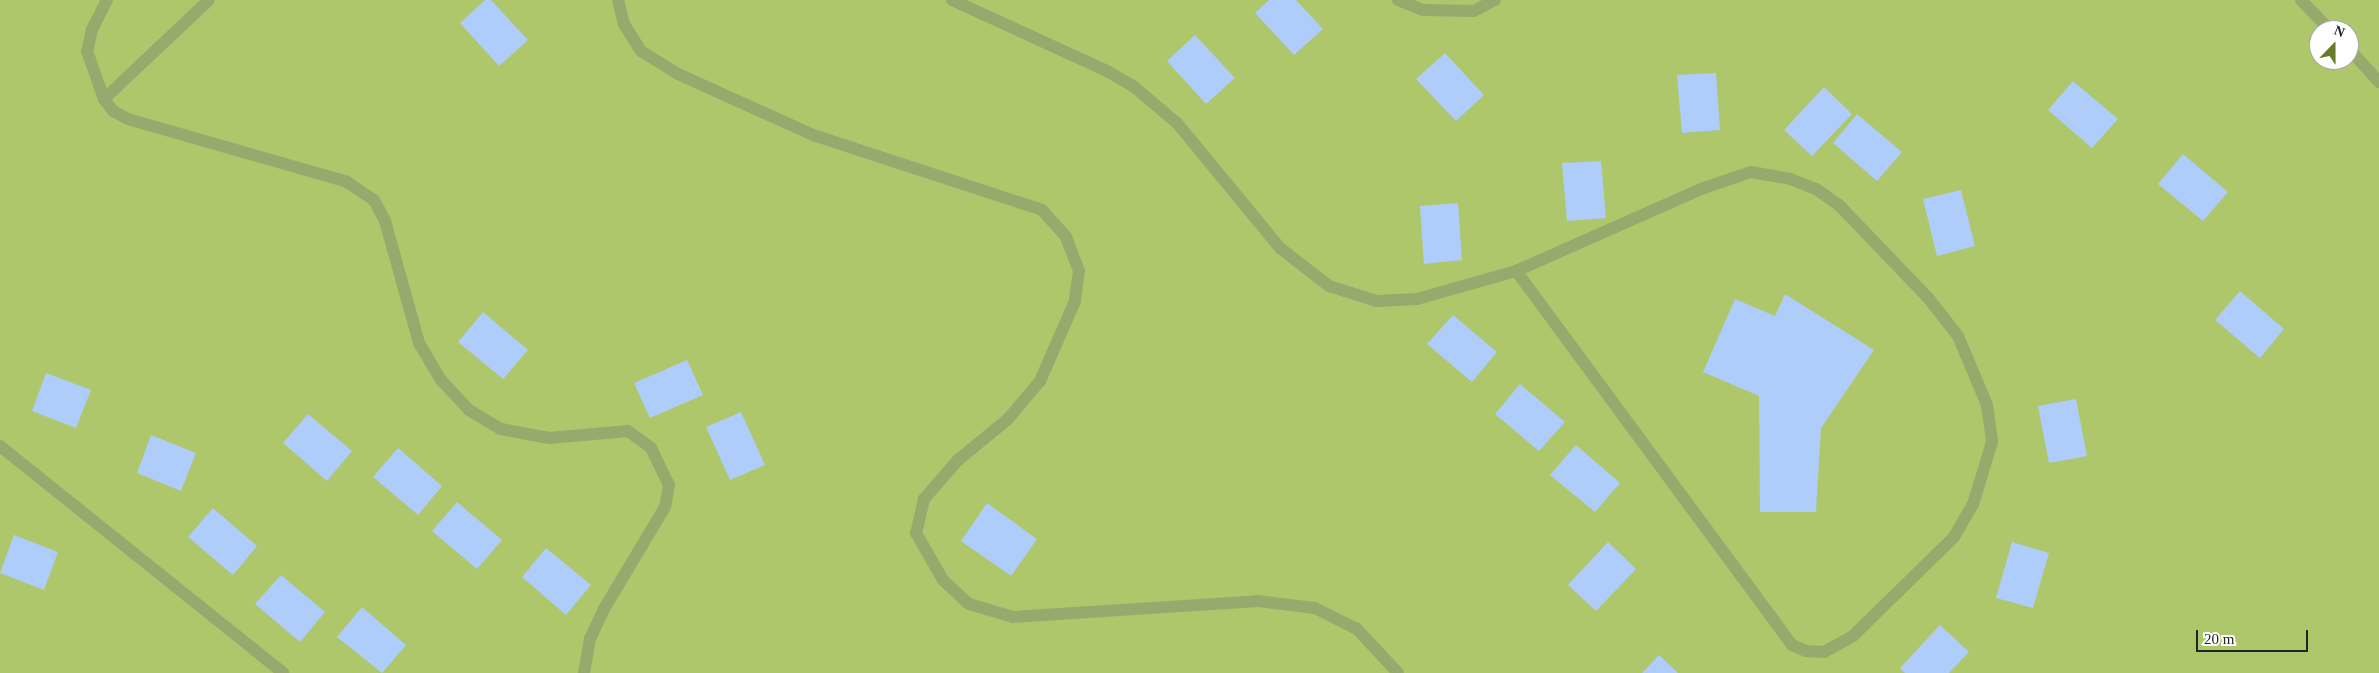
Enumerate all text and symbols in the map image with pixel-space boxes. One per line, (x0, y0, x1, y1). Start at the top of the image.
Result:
north arrow (2309, 20, 2359, 70)
text: N (2332, 23, 2347, 40)
scale bar (2199, 620, 2312, 652)
text: 20 m (2204, 631, 2234, 647)

